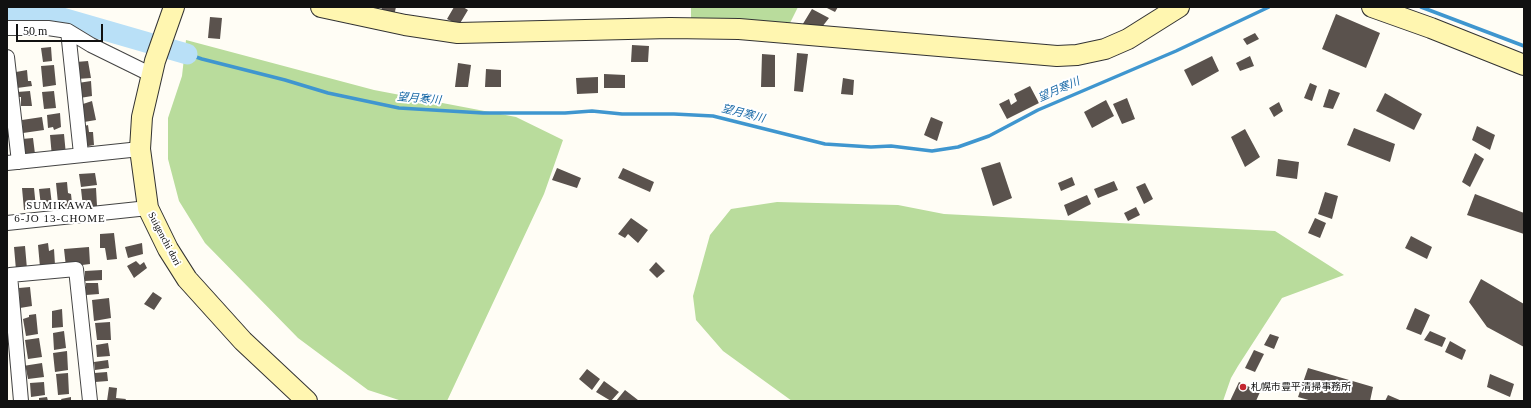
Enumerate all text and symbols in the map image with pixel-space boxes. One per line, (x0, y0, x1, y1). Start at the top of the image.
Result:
scale bar (18, 16, 105, 42)
text: 50 m (23, 24, 47, 38)
water label: 望月寒川 (1036, 75, 1082, 105)
water label: 望月寒川 (397, 91, 441, 107)
water label: 望月寒川 (720, 102, 766, 126)
district label: SUMIKAWA 6-JO 13-CHOME (14, 199, 106, 225)
street label: Suigenchi dori (145, 210, 183, 268)
place label: 札幌市豊平清掃事務所 (1251, 381, 1351, 393)
marker: 札幌市豊平清掃事務所 (1238, 382, 1248, 392)

